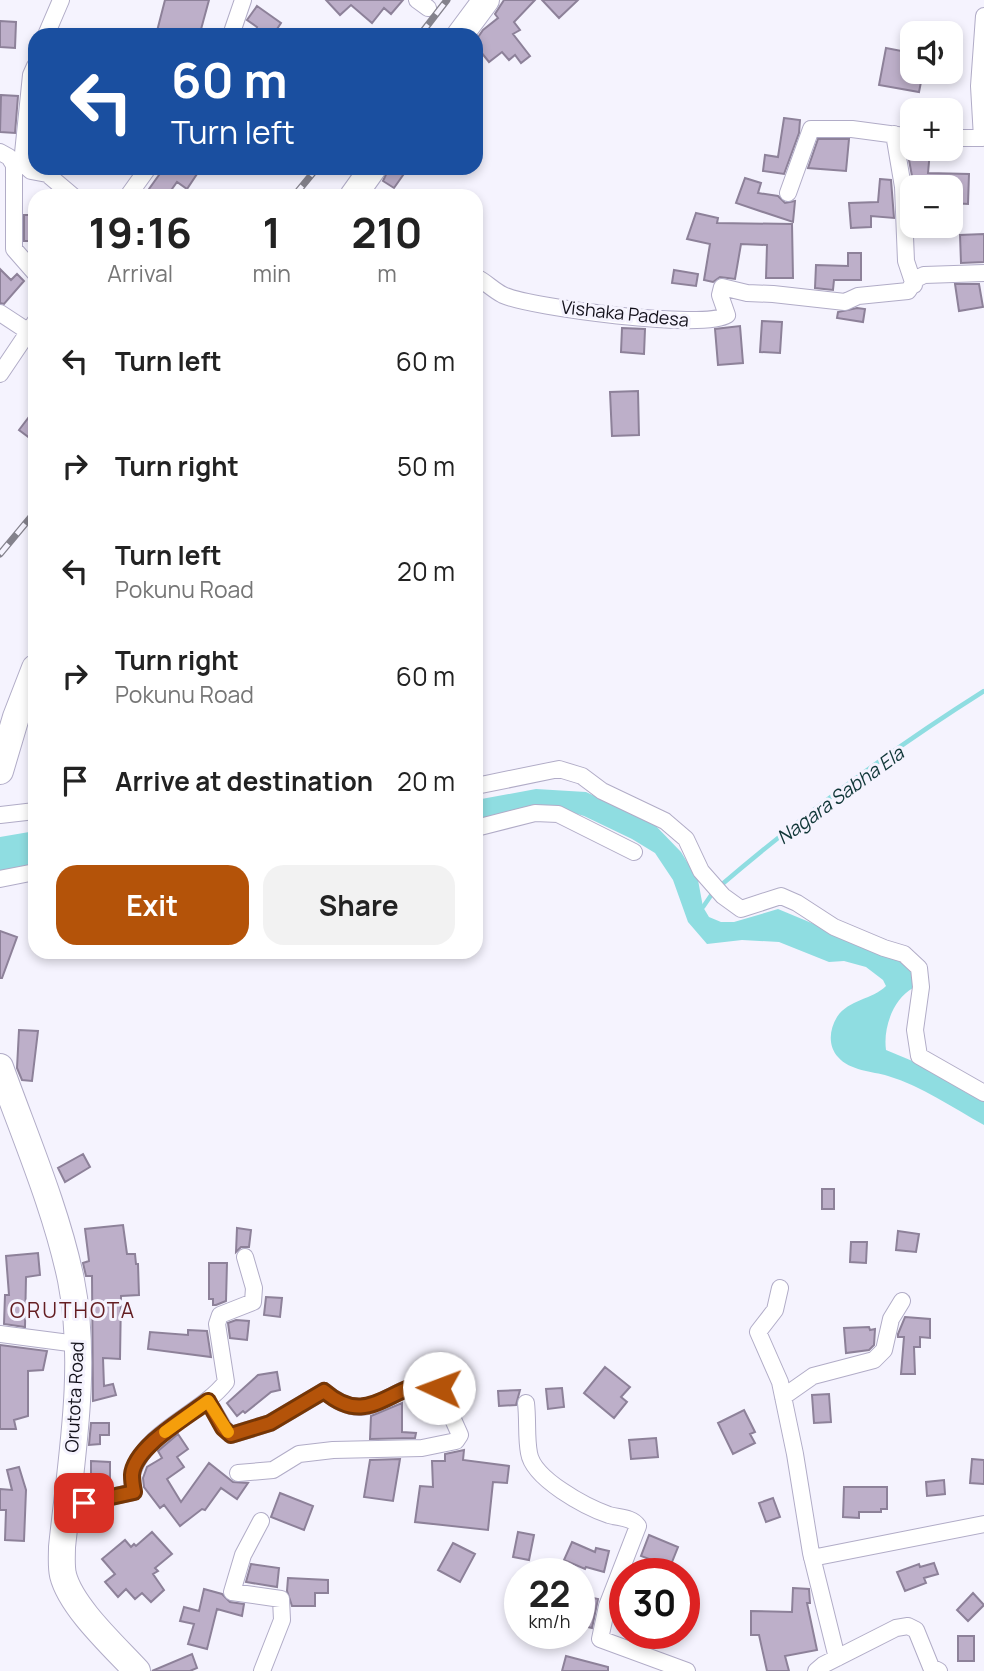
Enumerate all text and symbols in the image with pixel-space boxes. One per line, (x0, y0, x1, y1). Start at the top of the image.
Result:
map controls (900, 21, 963, 238)
button: sound (900, 21, 963, 84)
text: 60 m (171, 46, 288, 113)
icon: left (56, 56, 147, 147)
button: + (900, 98, 963, 161)
text: Turn left (171, 110, 295, 154)
button: − (900, 175, 963, 238)
text: 19:16 (89, 203, 192, 261)
text: 1 (262, 203, 281, 261)
text: 210 (351, 203, 422, 261)
text: Arrival (107, 257, 173, 289)
text: min (252, 257, 291, 289)
text: m (377, 257, 397, 289)
street label: Vishaka Padesa (560, 294, 690, 332)
icon: left (56, 342, 94, 380)
text: Turn left (115, 343, 222, 379)
text: 60 m (396, 343, 455, 379)
icon: right (56, 447, 94, 485)
text: Turn right (115, 448, 239, 484)
text: 50 m (397, 448, 455, 484)
text: Turn left (115, 537, 222, 573)
icon: left (56, 552, 94, 590)
text: 20 m (397, 553, 455, 589)
text: Pokunu Road (115, 573, 254, 605)
text: Turn right (115, 642, 239, 678)
icon: right (56, 657, 94, 695)
text: 60 m (396, 658, 455, 694)
text: Pokunu Road (115, 678, 254, 710)
water label: Nagara Sabha Ela (771, 739, 910, 850)
icon: arrive (56, 762, 94, 800)
text: Arrive at destination (115, 763, 373, 799)
text: 20 m (397, 763, 455, 799)
button: Exit (56, 865, 249, 945)
button: Share (263, 865, 455, 945)
district label: ORUTHOTA (10, 1296, 136, 1324)
street label: Orutota Road (59, 1341, 89, 1453)
position arrow (402, 1351, 476, 1425)
pin (54, 1473, 114, 1533)
icon: arrive (65, 1484, 103, 1522)
speed limit sign: 30 (609, 1558, 700, 1649)
text: 22 (529, 1570, 570, 1618)
text: km/h (529, 1609, 570, 1633)

